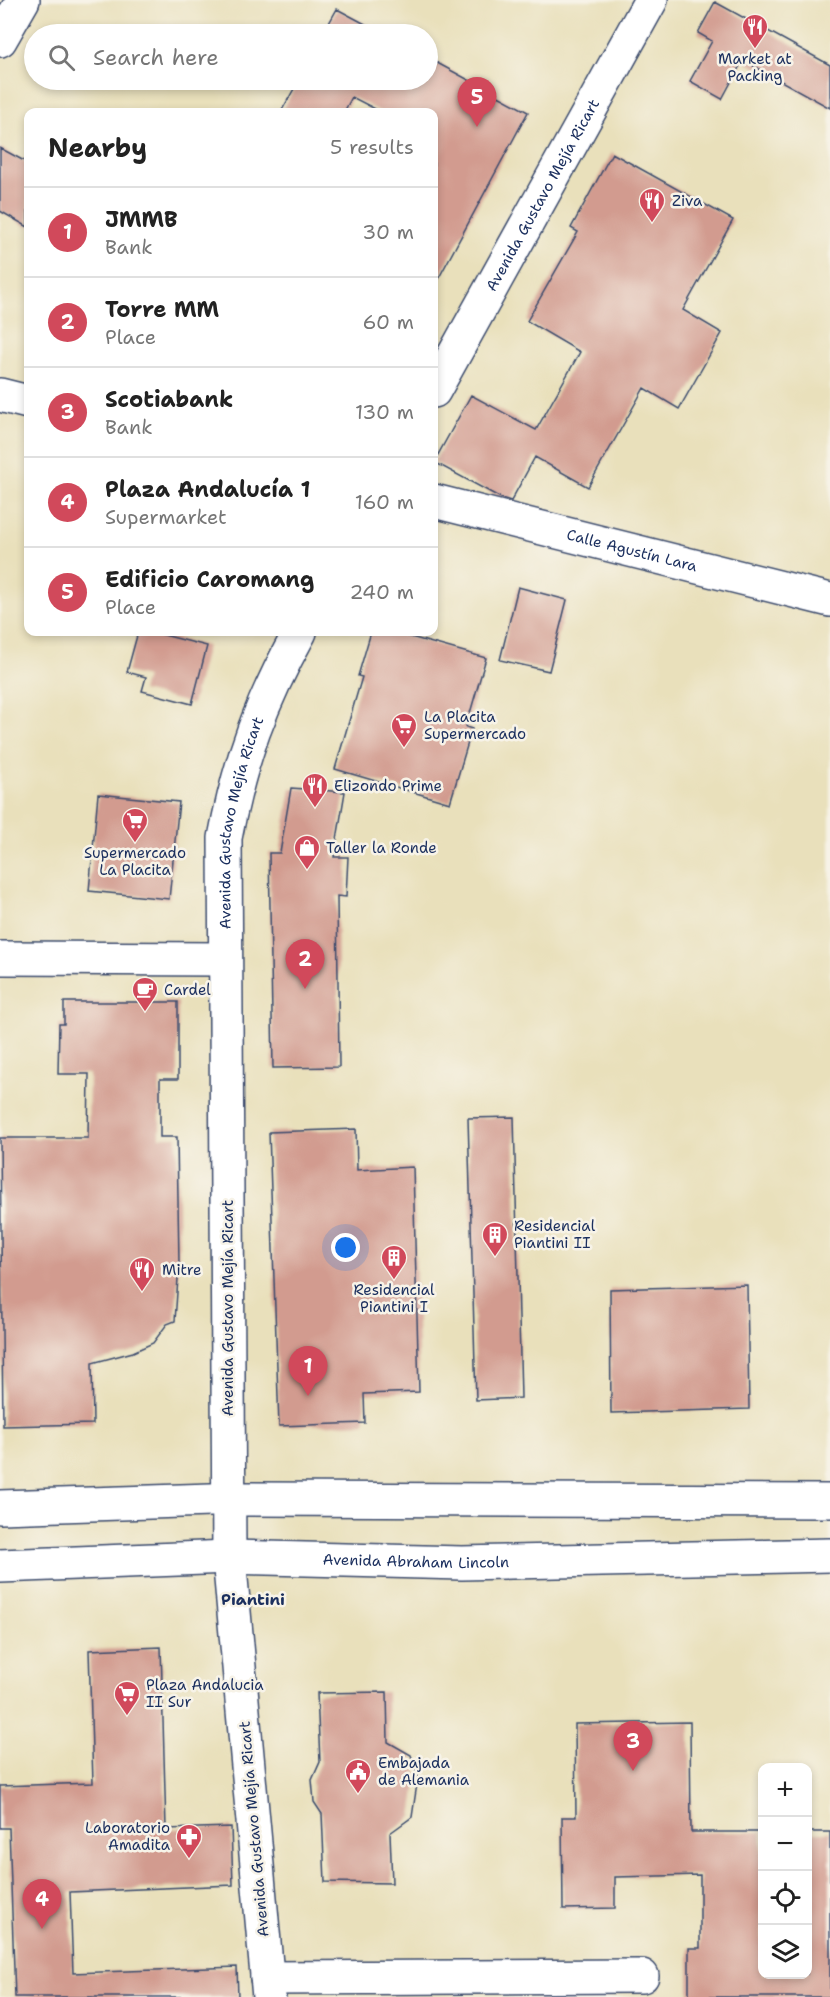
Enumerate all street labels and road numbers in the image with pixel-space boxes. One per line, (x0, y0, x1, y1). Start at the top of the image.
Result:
street label: Avenida Gustavo Mejía Ricart (481, 95, 604, 295)
street label: Calle Agustín Lara (565, 525, 700, 577)
street label: Avenida Gustavo Mejía Ricart (215, 714, 268, 929)
street label: Avenida Gustavo Mejía Ricart (218, 1200, 238, 1416)
street label: Avenida Abraham Lincoln (322, 1549, 509, 1573)
street label: Avenida Gustavo Mejía Ricart (235, 1720, 273, 1938)

